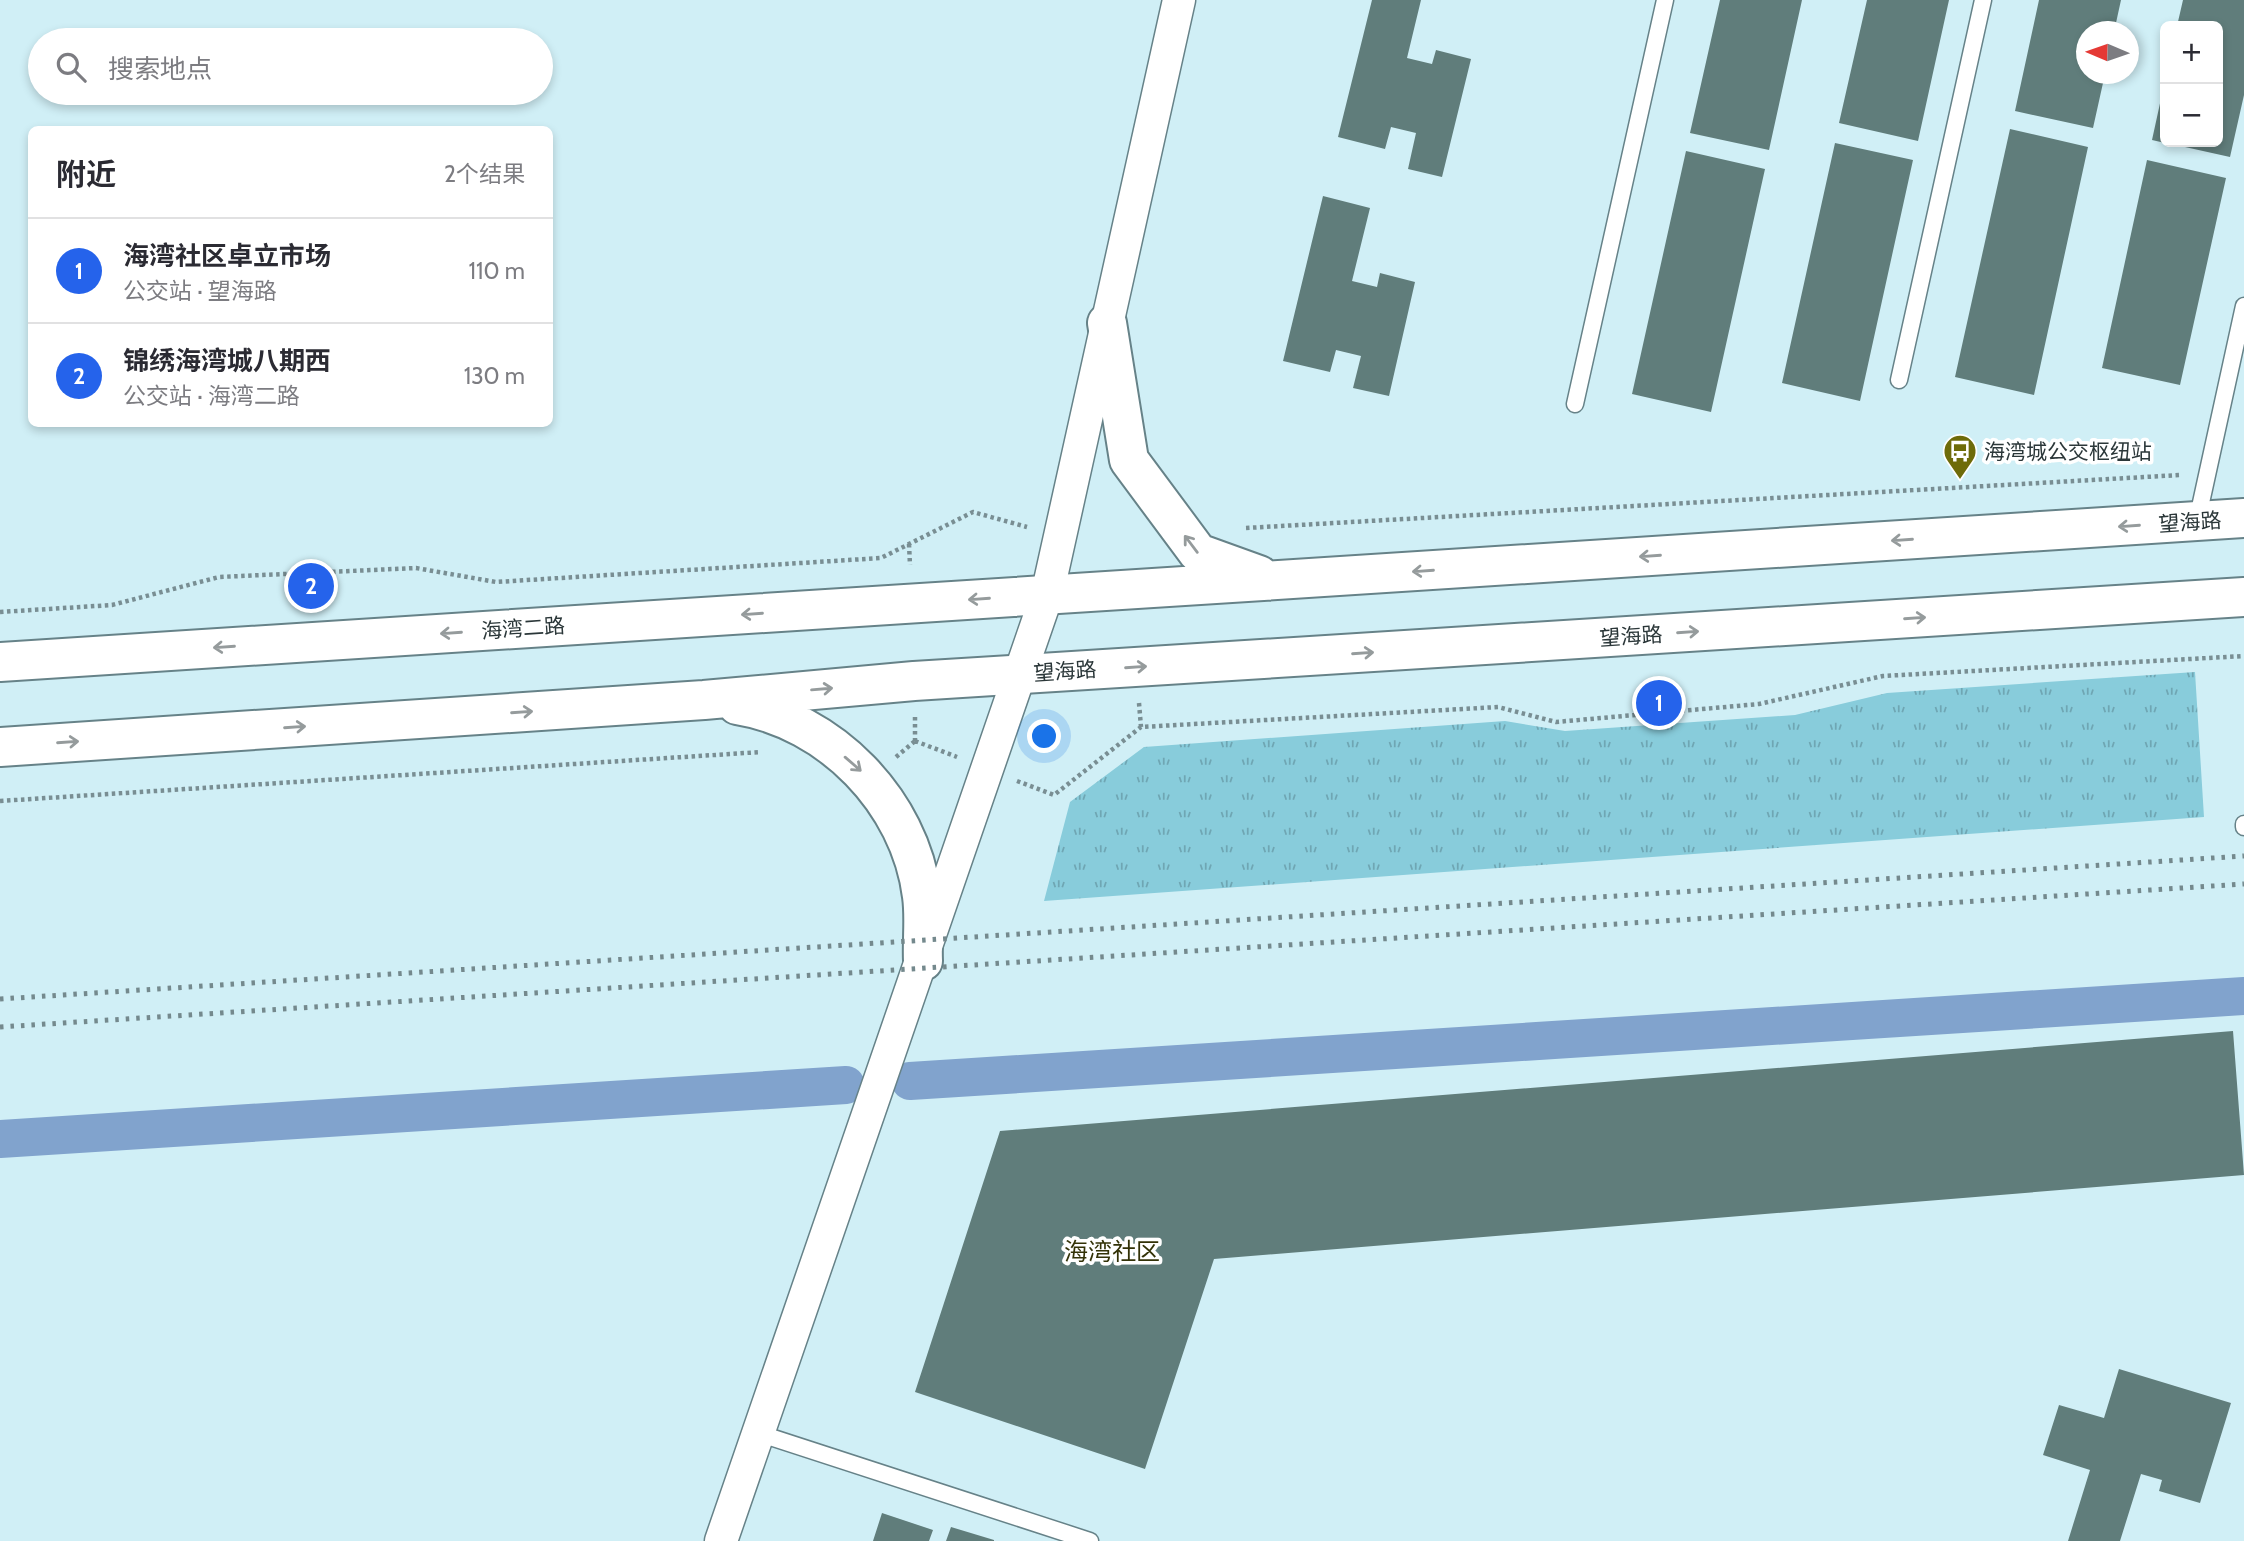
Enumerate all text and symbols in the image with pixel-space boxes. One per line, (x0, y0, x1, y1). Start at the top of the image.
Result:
north arrow (2076, 21, 2139, 84)
map controls (2160, 21, 2223, 147)
button: + (2160, 21, 2223, 84)
search box (28, 28, 553, 105)
icon: search (52, 48, 90, 86)
text: 搜索地点 (108, 53, 212, 85)
button: − (2160, 84, 2223, 147)
text: 附近 (56, 156, 116, 193)
text: 2个结果 (444, 160, 525, 188)
text: 海湾社区卓立市场 (123, 240, 331, 272)
text: 1 (75, 257, 83, 285)
text: 110 m (469, 257, 525, 285)
text: 公交站 · 望海路 (123, 277, 277, 305)
text: 锦绣海湾城八期西 (123, 345, 331, 377)
text: 2 (73, 362, 85, 390)
text: 130 m (464, 362, 525, 390)
text: 公交站 · 海湾二路 (123, 382, 300, 410)
bus stop icon: 海湾城公交枢纽站 (1941, 432, 1979, 481)
place label: 海湾城公交枢纽站 (1984, 439, 2152, 464)
street label: 望海路 (2158, 507, 2222, 537)
one-way arrow (2117, 519, 2140, 532)
one-way arrow (1891, 534, 1913, 547)
one-way arrow (1184, 535, 1199, 553)
one-way arrow (1639, 550, 1662, 563)
pin: 2 (288, 560, 334, 612)
one-way arrow (1412, 565, 1435, 578)
one-way arrow (968, 593, 990, 606)
one-way arrow (740, 607, 763, 620)
one-way arrow (1903, 611, 1925, 624)
street label: 海湾二路 (480, 613, 566, 643)
street label: 望海路 (1599, 621, 1663, 651)
one-way arrow (1676, 625, 1698, 638)
one-way arrow (440, 627, 463, 640)
one-way arrow (213, 641, 236, 654)
one-way arrow (1351, 646, 1374, 659)
street label: 望海路 (1033, 656, 1097, 686)
one-way arrow (1124, 660, 1146, 673)
pin: 1 (1636, 677, 1682, 729)
one-way arrow (810, 682, 833, 695)
one-way arrow (510, 705, 533, 718)
your location (1027, 719, 1061, 753)
one-way arrow (283, 720, 306, 733)
one-way arrow (56, 735, 79, 748)
one-way arrow (844, 756, 862, 772)
district label: 海湾社区 (1064, 1237, 1160, 1266)

